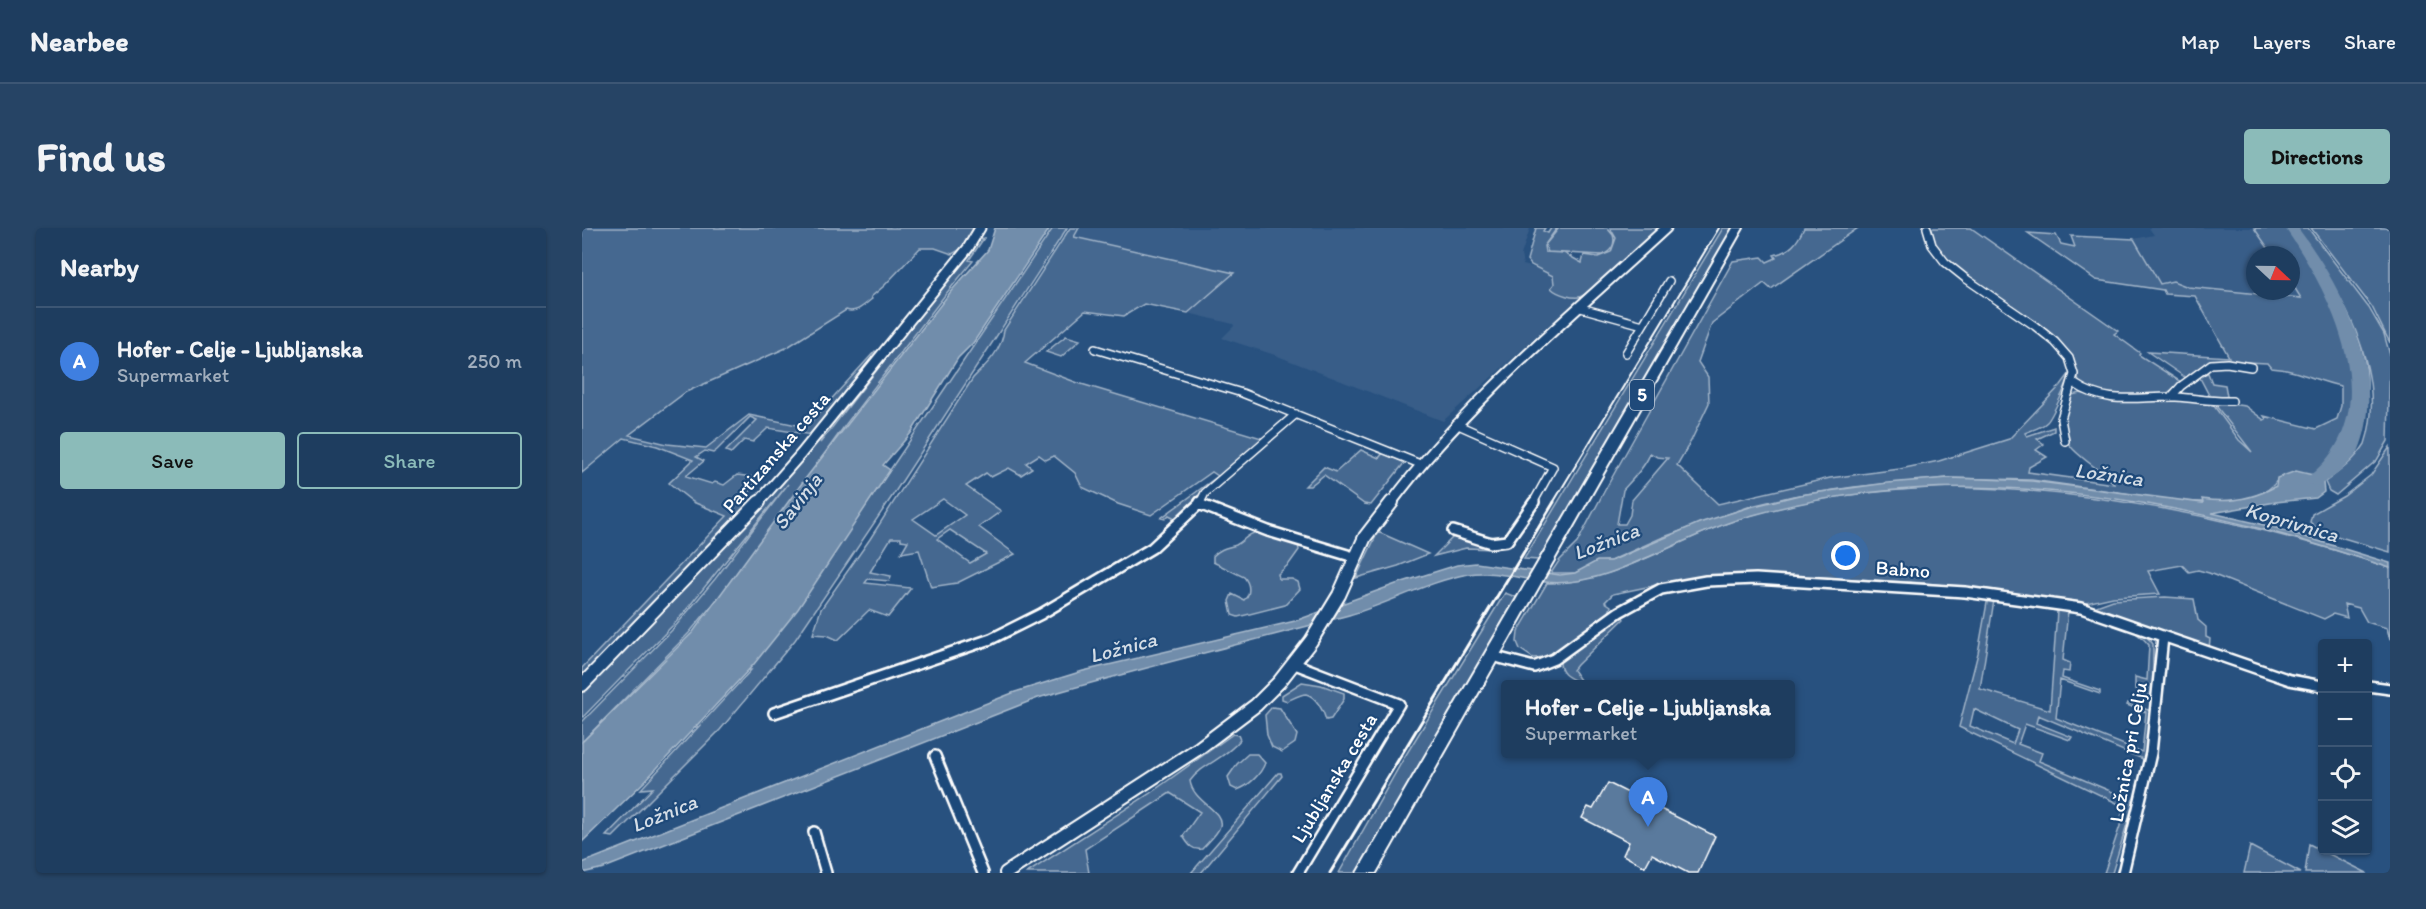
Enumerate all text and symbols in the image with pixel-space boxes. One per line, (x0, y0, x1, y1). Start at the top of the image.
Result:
text: Nearbee (30, 24, 129, 58)
text: Map (2181, 29, 2220, 54)
text: Layers (2253, 29, 2311, 54)
text: Share (2344, 29, 2396, 54)
button: Directions (2244, 129, 2390, 184)
text: Find us (36, 131, 166, 182)
north arrow (2246, 246, 2300, 300)
text: Nearby (60, 251, 139, 283)
text: Hofer - Celje - Ljubljanska (117, 336, 363, 363)
text: A (73, 349, 86, 373)
text: 250 m (467, 349, 522, 373)
text: Supermarket (117, 363, 229, 387)
road number: 5 (1630, 380, 1654, 410)
street label: Partizanska cesta (717, 386, 835, 517)
button: Save (60, 432, 285, 489)
button: Share (297, 432, 522, 489)
water label: Ložnica (2073, 457, 2145, 491)
water label: Savinja (767, 468, 827, 534)
water label: Koprivnica (2242, 497, 2342, 547)
water label: Ložnica (1569, 517, 1643, 565)
your location (1831, 541, 1860, 570)
street label: Babno (1875, 555, 1931, 583)
water label: Ložnica (1087, 626, 1159, 668)
map controls (2318, 639, 2372, 855)
button: + (2318, 639, 2372, 693)
popup (1501, 680, 1795, 758)
street label: Ložnica pri Celju (2104, 680, 2152, 824)
button: − (2318, 693, 2372, 747)
text: Hofer - Celje - Ljubljanska (1525, 694, 1771, 721)
street label: Ljubljanska cesta (1286, 709, 1382, 847)
text: Supermarket (1525, 721, 1637, 745)
button: locate (2318, 747, 2372, 801)
pin: A (1628, 778, 1668, 827)
water label: Ložnica (628, 789, 701, 837)
button: layers (2318, 801, 2372, 855)

